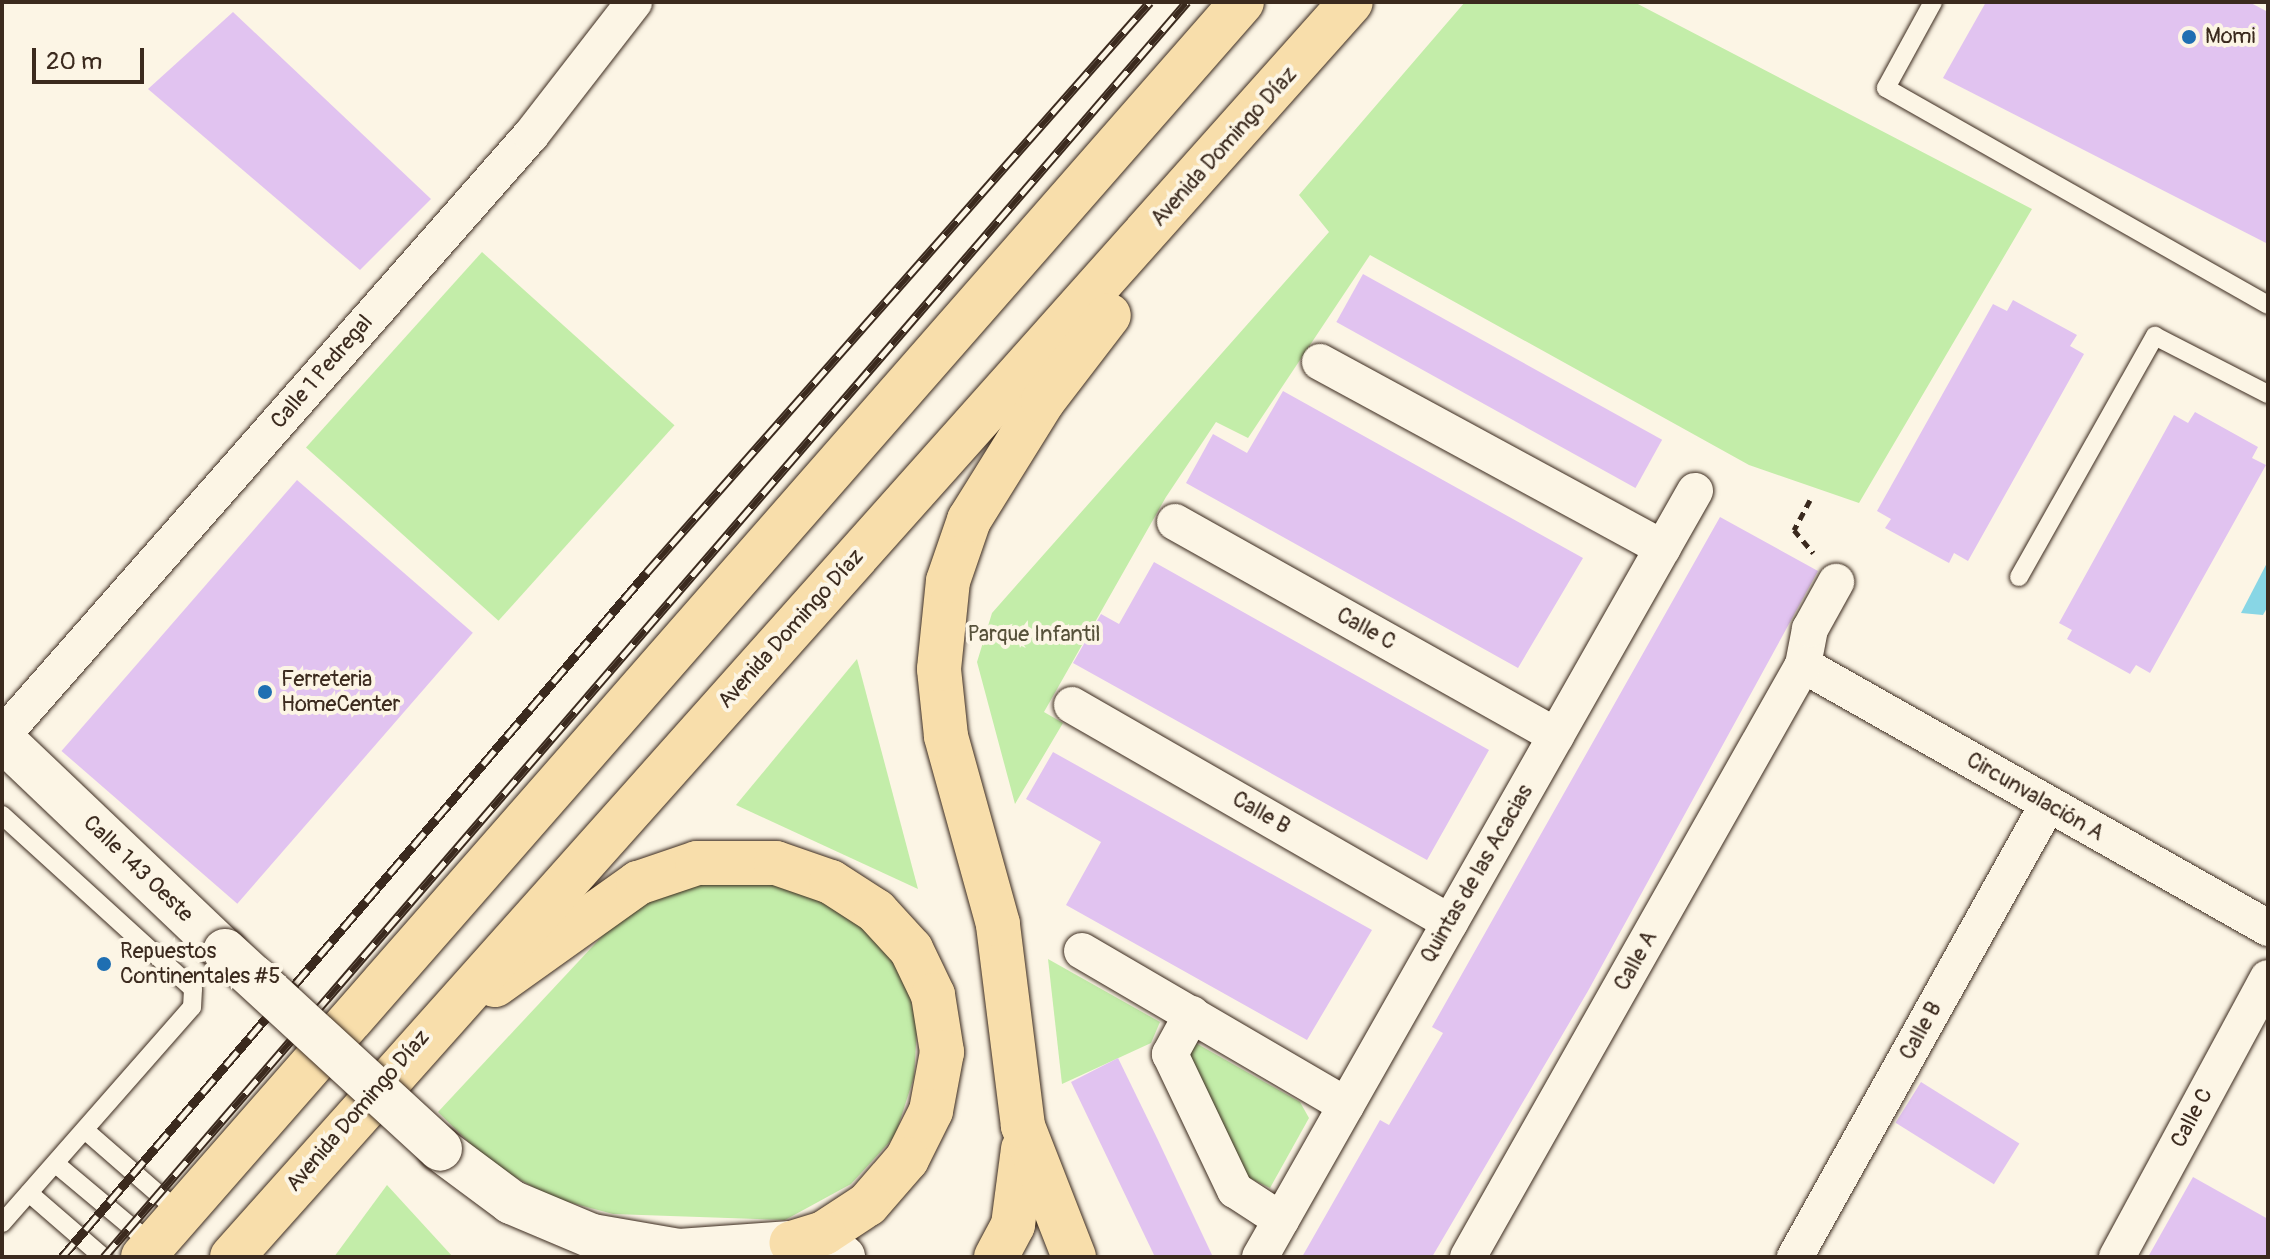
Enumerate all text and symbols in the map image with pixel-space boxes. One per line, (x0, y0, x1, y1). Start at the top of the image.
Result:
place label: Momi (2205, 24, 2255, 50)
marker: Momi (2180, 28, 2198, 46)
scale bar (36, 32, 148, 82)
text: 20 m (46, 47, 102, 76)
street label: Avenida Domingo Díaz (1145, 62, 1303, 232)
street label: Calle 1 Pedregal (266, 310, 378, 434)
street label: Avenida Domingo Díaz (712, 544, 870, 714)
street label: Calle C (1332, 602, 1400, 656)
park label: Parque Infantil (968, 622, 1100, 648)
place label: Ferreteria HomeCenter (281, 666, 400, 718)
marker: Ferreteria HomeCenter (256, 683, 274, 701)
street label: Circunvalación A (1962, 747, 2108, 847)
street label: Quintas de las Acacias (1415, 780, 1539, 968)
street label: Calle B (1227, 786, 1295, 840)
street label: Calle 143 Oeste (78, 810, 198, 928)
street label: Calle A (1609, 927, 1663, 995)
place label: Repuestos Continentales #5 (120, 938, 280, 990)
marker: Repuestos Continentales #5 (95, 955, 113, 973)
street label: Calle B (1894, 997, 1948, 1065)
street label: Avenida Domingo Díaz (281, 1025, 435, 1197)
street label: Calle C (2165, 1084, 2219, 1152)

